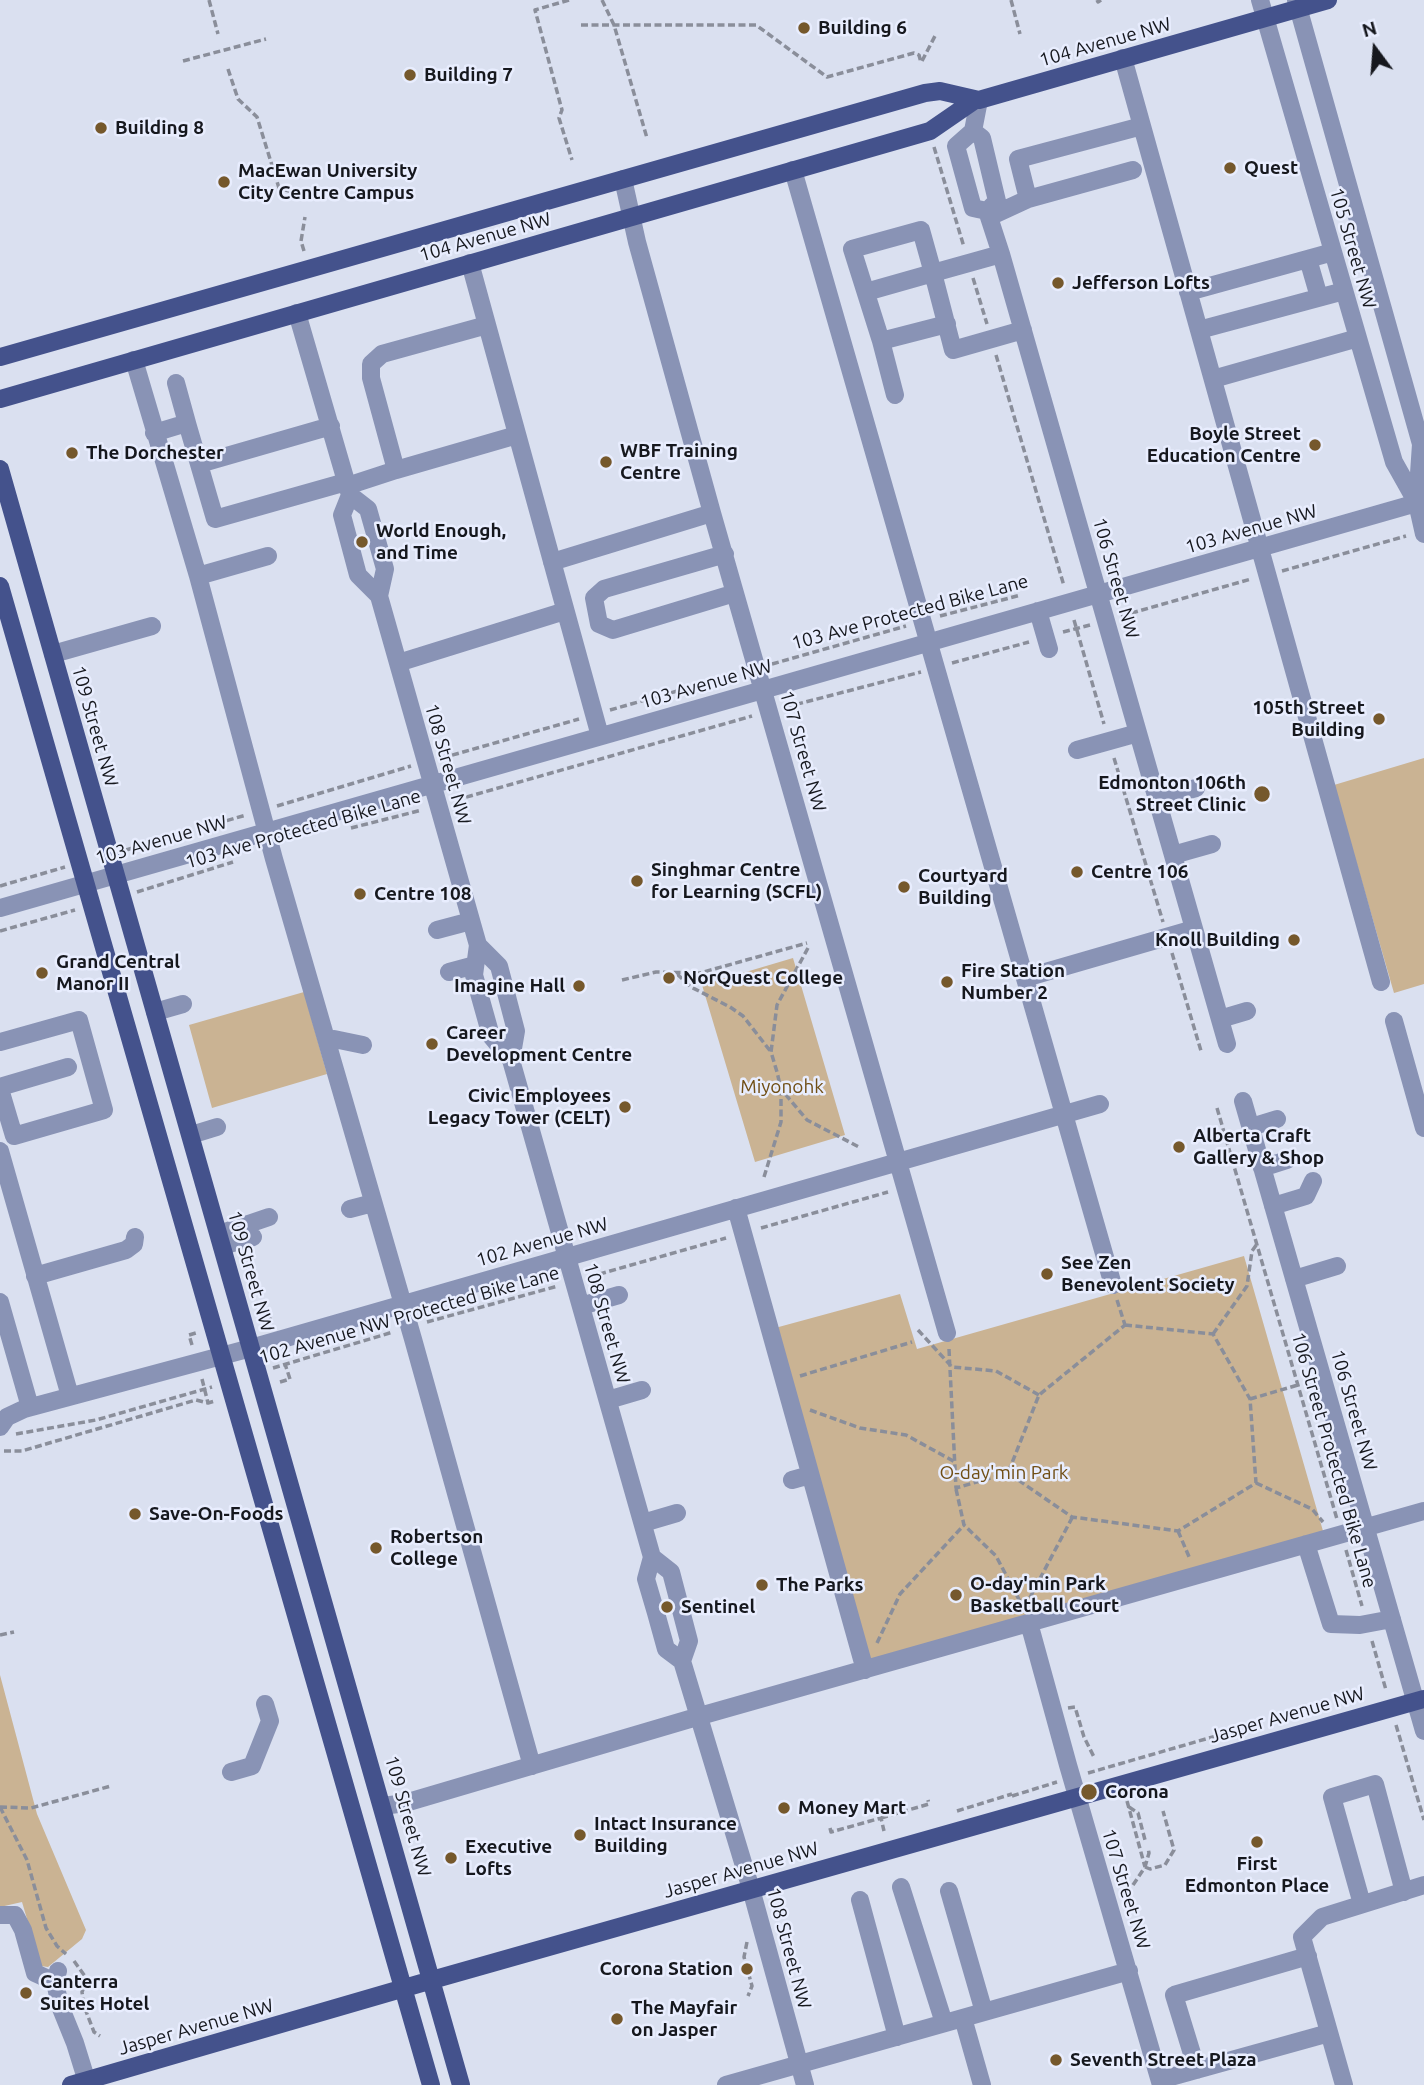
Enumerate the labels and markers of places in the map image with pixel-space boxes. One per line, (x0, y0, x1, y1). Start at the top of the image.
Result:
place label: Building 6 (818, 17, 907, 39)
marker: Building 6 (796, 20, 812, 36)
place label: Building 7 (424, 64, 513, 86)
marker: Building 7 (402, 67, 418, 83)
place label: Building 8 (115, 117, 204, 139)
marker: Building 8 (93, 120, 109, 136)
place label: Quest (1244, 157, 1298, 179)
place label: MacEwan University City Centre Campus (238, 160, 417, 204)
marker: Quest (1222, 160, 1238, 176)
marker: MacEwan University City Centre Campus (216, 174, 232, 190)
place label: Jefferson Lofts (1072, 272, 1210, 294)
marker: Jefferson Lofts (1050, 275, 1066, 291)
place label: Boyle Street Education Centre (1147, 423, 1301, 467)
marker: Boyle Street Education Centre (1307, 437, 1323, 453)
place label: WBF Training Centre (620, 440, 738, 484)
place label: The Dorchester (86, 442, 224, 464)
marker: The Dorchester (64, 445, 80, 461)
marker: WBF Training Centre (598, 454, 614, 470)
place label: World Enough, and Time (376, 520, 506, 564)
marker: World Enough, and Time (354, 534, 370, 550)
place label: 105th Street Building (1252, 697, 1365, 741)
marker: 105th Street Building (1371, 711, 1387, 727)
place label: Edmonton 106th Street Clinic (1098, 772, 1246, 816)
marker: Edmonton 106th Street Clinic (1252, 784, 1272, 804)
place label: Singhmar Centre for Learning (SCFL) (651, 859, 822, 903)
place label: Centre 106 (1091, 861, 1188, 883)
marker: Centre 106 (1069, 864, 1085, 880)
place label: Courtyard Building (918, 865, 1008, 909)
marker: Singhmar Centre for Learning (SCFL) (629, 873, 645, 889)
marker: Courtyard Building (896, 879, 912, 895)
place label: Centre 108 (374, 883, 471, 905)
marker: Centre 108 (352, 886, 368, 902)
place label: Knoll Building (1155, 929, 1280, 951)
marker: Knoll Building (1286, 932, 1302, 948)
place label: Grand Central Manor II (56, 951, 180, 995)
place label: Fire Station Number 2 (961, 960, 1065, 1004)
marker: Grand Central Manor II (34, 965, 50, 981)
place label: NorQuest College (683, 967, 843, 989)
marker: NorQuest College (661, 970, 677, 986)
marker: Fire Station Number 2 (939, 974, 955, 990)
place label: Imagine Hall (454, 975, 565, 997)
marker: Imagine Hall (571, 978, 587, 994)
place label: Career Development Centre (446, 1022, 632, 1066)
marker: Career Development Centre (424, 1036, 440, 1052)
place label: Civic Employees Legacy Tower (CELT) (428, 1085, 611, 1129)
marker: Civic Employees Legacy Tower (CELT) (617, 1099, 633, 1115)
place label: Alberta Craft Gallery & Shop (1193, 1125, 1324, 1169)
marker: Alberta Craft Gallery & Shop (1171, 1139, 1187, 1155)
place label: See Zen Benevolent Society (1061, 1252, 1235, 1296)
marker: See Zen Benevolent Society (1039, 1266, 1055, 1282)
place label: Save-On-Foods (149, 1503, 284, 1525)
marker: Save-On-Foods (127, 1506, 143, 1522)
place label: Robertson College (390, 1526, 483, 1570)
marker: Robertson College (368, 1540, 384, 1556)
place label: O-day'min Park Basketball Court (970, 1573, 1119, 1617)
place label: The Parks (776, 1574, 863, 1596)
marker: The Parks (754, 1577, 770, 1593)
marker: O-day'min Park Basketball Court (948, 1587, 964, 1603)
place label: Sentinel (681, 1596, 755, 1618)
marker: Sentinel (659, 1599, 675, 1615)
place label: Corona (1105, 1781, 1169, 1803)
marker: Corona (1079, 1782, 1099, 1802)
place label: Money Mart (798, 1797, 906, 1819)
marker: Money Mart (776, 1800, 792, 1816)
place label: Intact Insurance Building (594, 1813, 737, 1857)
marker: Intact Insurance Building (572, 1827, 588, 1843)
marker: First Edmonton Place (1249, 1834, 1265, 1850)
place label: Executive Lofts (465, 1836, 552, 1880)
marker: Executive Lofts (443, 1850, 459, 1866)
place label: First Edmonton Place (1185, 1853, 1329, 1897)
place label: Corona Station (600, 1958, 733, 1980)
marker: Corona Station (739, 1961, 755, 1977)
place label: Canterra Suites Hotel (40, 1971, 149, 2015)
marker: Canterra Suites Hotel (18, 1985, 34, 2001)
place label: The Mayfair on Jasper (631, 1997, 737, 2041)
marker: The Mayfair on Jasper (609, 2011, 625, 2027)
place label: Seventh Street Plaza (1070, 2049, 1257, 2071)
marker: Seventh Street Plaza (1048, 2052, 1064, 2068)

